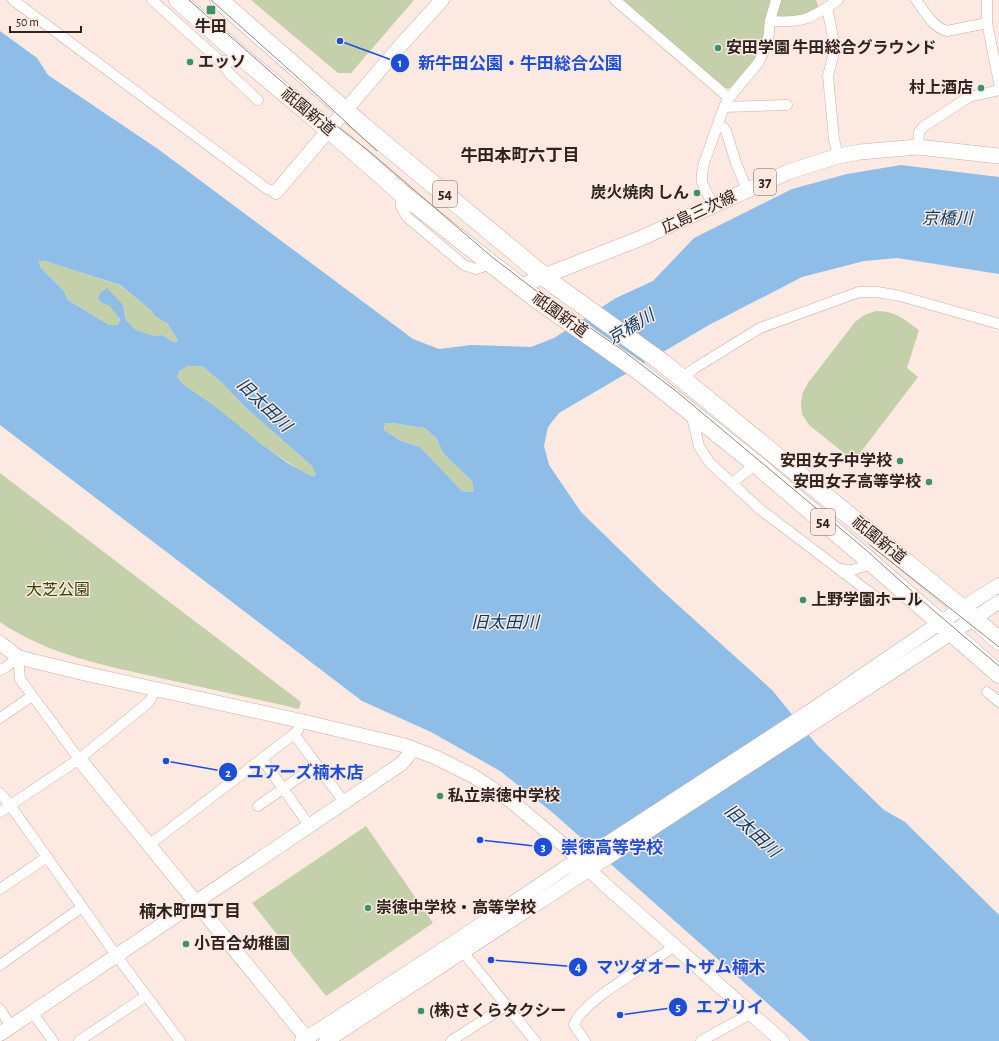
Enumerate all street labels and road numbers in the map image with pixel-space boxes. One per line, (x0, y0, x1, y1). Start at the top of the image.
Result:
street label: 祇園新道 (278, 85, 338, 139)
road number: 37 (754, 169, 776, 195)
road number: 54 (433, 181, 457, 207)
street label: 広島三次線 (659, 187, 739, 236)
street label: 祇園新道 (529, 289, 591, 340)
road number: 54 (811, 509, 835, 535)
street label: 祇園新道 (849, 513, 910, 566)

